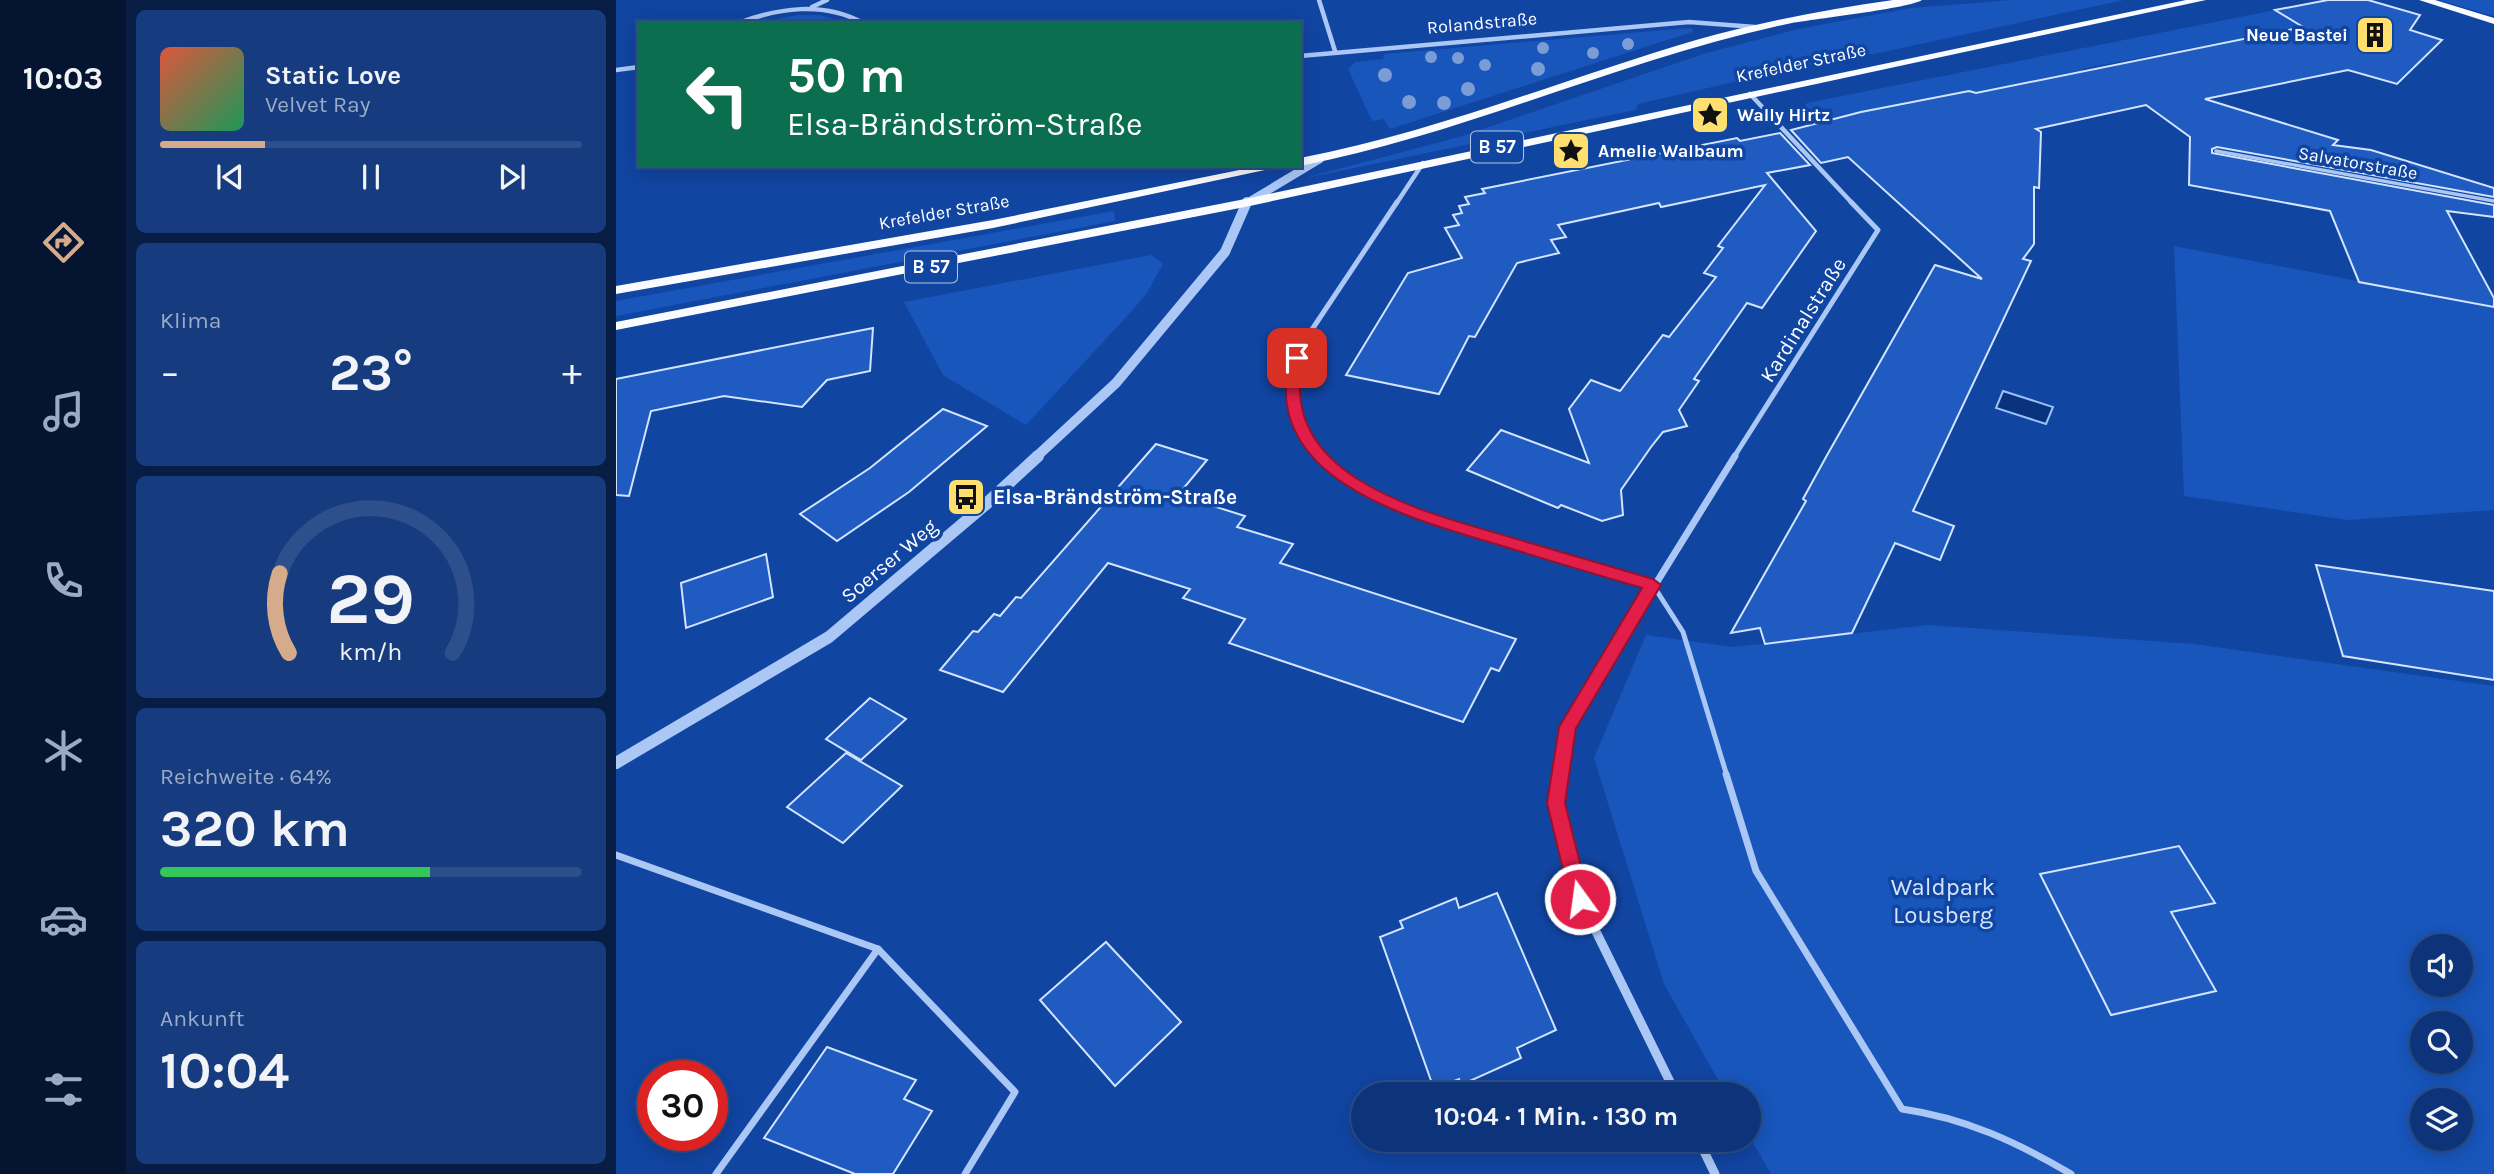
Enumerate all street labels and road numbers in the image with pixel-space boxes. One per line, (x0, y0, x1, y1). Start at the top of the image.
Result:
street label: Rolandstraße (1426, 7, 1538, 39)
street label: Krefelder Straße (1734, 38, 1868, 88)
road number: B 57 (1471, 132, 1523, 162)
street label: Salvatorstraße (2297, 142, 2419, 184)
street label: Krefelder Straße (877, 190, 1011, 234)
road number: B 57 (905, 252, 957, 282)
street label: Kardinalstraße (1755, 253, 1851, 387)
street label: Soerser Weg (836, 514, 942, 608)

